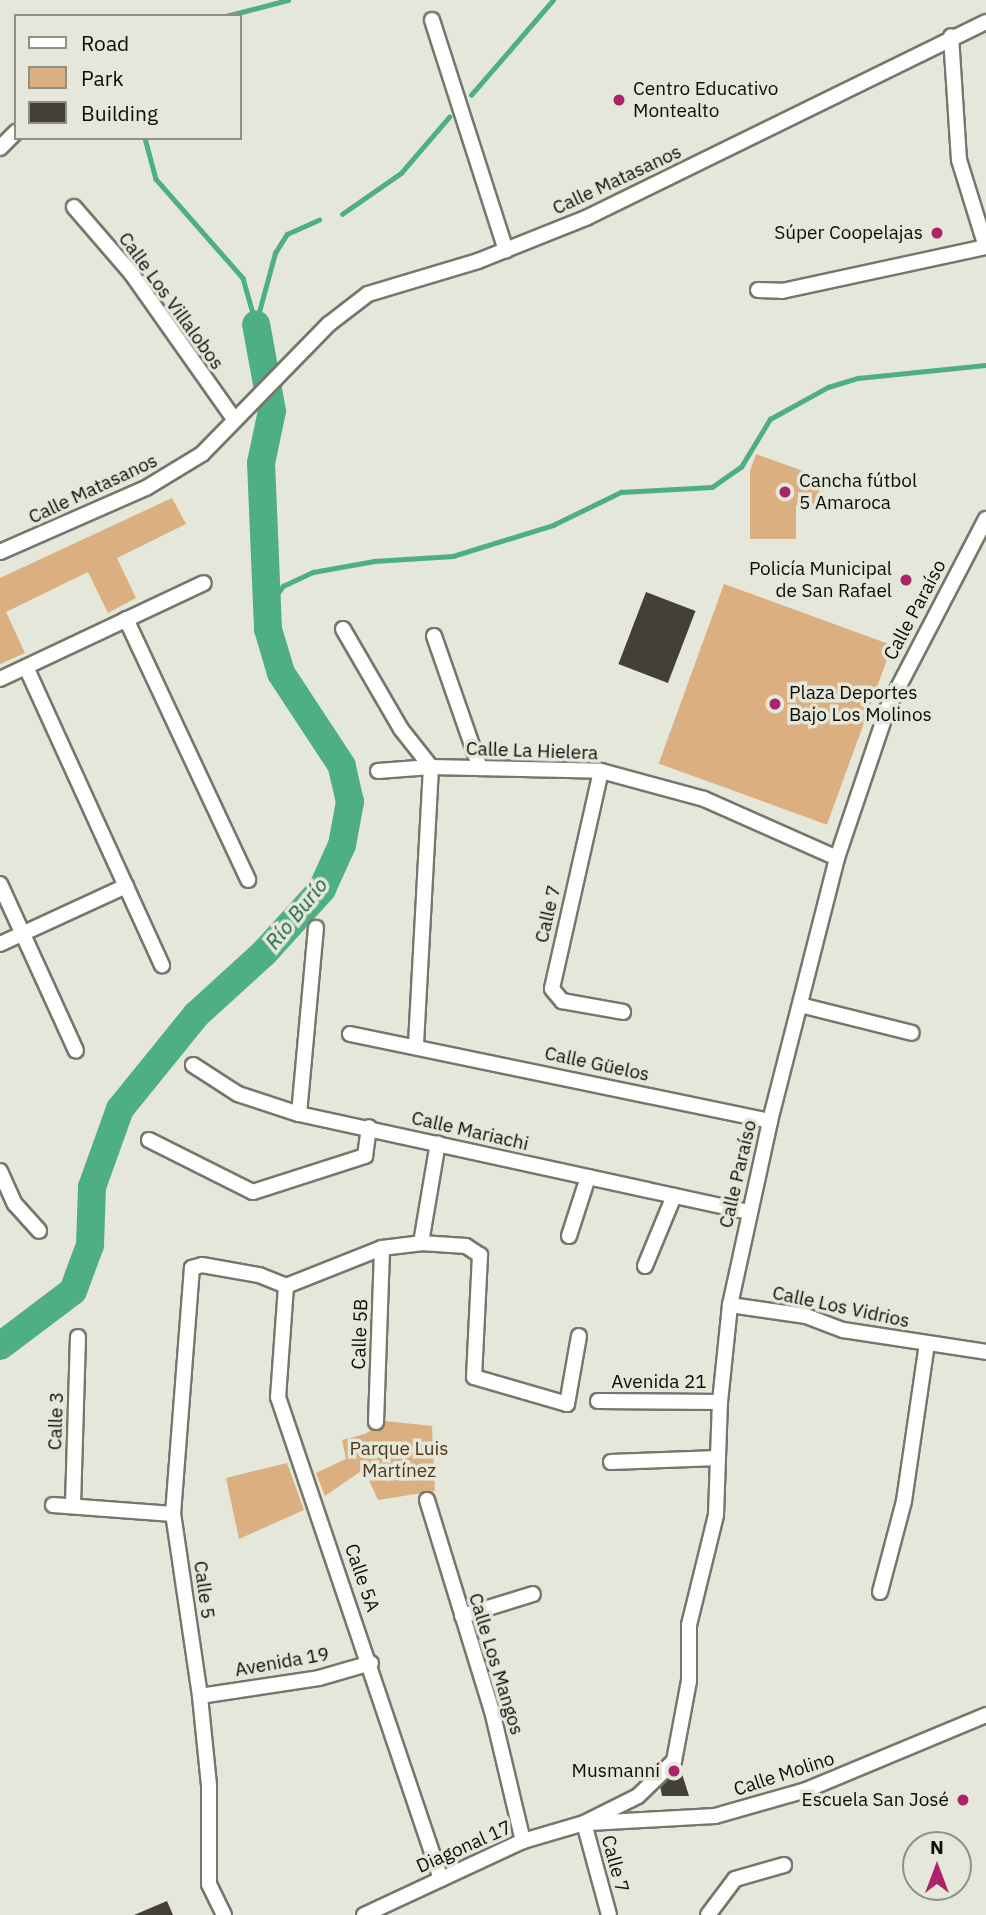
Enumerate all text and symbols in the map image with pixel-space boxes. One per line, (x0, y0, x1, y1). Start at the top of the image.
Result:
legend (14, 14, 242, 140)
text: Road (81, 29, 129, 57)
text: Park (81, 64, 124, 92)
place label: Centro Educativo Montealto (633, 78, 778, 122)
marker: Centro Educativo Montealto (611, 92, 627, 108)
text: Building (81, 99, 158, 127)
street label: Calle Matasanos (549, 140, 685, 220)
place label: Súper Coopelajas (774, 222, 923, 244)
marker: Súper Coopelajas (929, 225, 945, 241)
street label: Calle Los Villalobos (114, 228, 228, 374)
street label: Calle Matasanos (25, 449, 161, 529)
place label: Cancha fútbol 5 Amaroca (799, 470, 917, 514)
marker: Cancha fútbol 5 Amaroca (777, 484, 793, 500)
street label: Calle Paraíso (879, 556, 951, 664)
place label: Policía Municipal de San Rafael (749, 558, 892, 602)
marker: Policía Municipal de San Rafael (898, 572, 914, 588)
place label: Plaza Deportes Bajo Los Molinos (789, 682, 932, 726)
marker: Plaza Deportes Bajo Los Molinos (767, 696, 783, 712)
street label: Calle La Hielera (465, 737, 599, 765)
water label: Río Burío (260, 872, 332, 954)
street label: Calle 7 (530, 883, 566, 945)
street label: Calle Güelos (542, 1042, 652, 1086)
street label: Calle Mariachi (409, 1106, 531, 1156)
street label: Calle Paraíso (714, 1118, 762, 1230)
street label: Calle Los Vidrios (770, 1281, 912, 1333)
street label: Calle 5B (347, 1298, 373, 1370)
street label: Avenida 21 (611, 1371, 707, 1393)
street label: Calle 3 (44, 1391, 68, 1451)
park label: Parque Luis Martínez (349, 1438, 449, 1482)
street label: Calle 5A (340, 1541, 384, 1615)
street label: Calle 5 (189, 1559, 219, 1621)
street label: Calle Los Mangos (464, 1590, 528, 1738)
street label: Avenida 19 (233, 1642, 331, 1682)
street label: Calle Molino (731, 1747, 837, 1801)
place label: Musmanni (571, 1760, 660, 1782)
marker: Musmanni (666, 1763, 682, 1779)
place label: Escuela San José (802, 1789, 949, 1811)
marker: Escuela San José (955, 1792, 971, 1808)
street label: Diagonal 17 (413, 1816, 515, 1878)
north arrow (902, 1831, 972, 1901)
street label: Calle 7 (596, 1833, 634, 1895)
text: N (930, 1835, 944, 1859)

